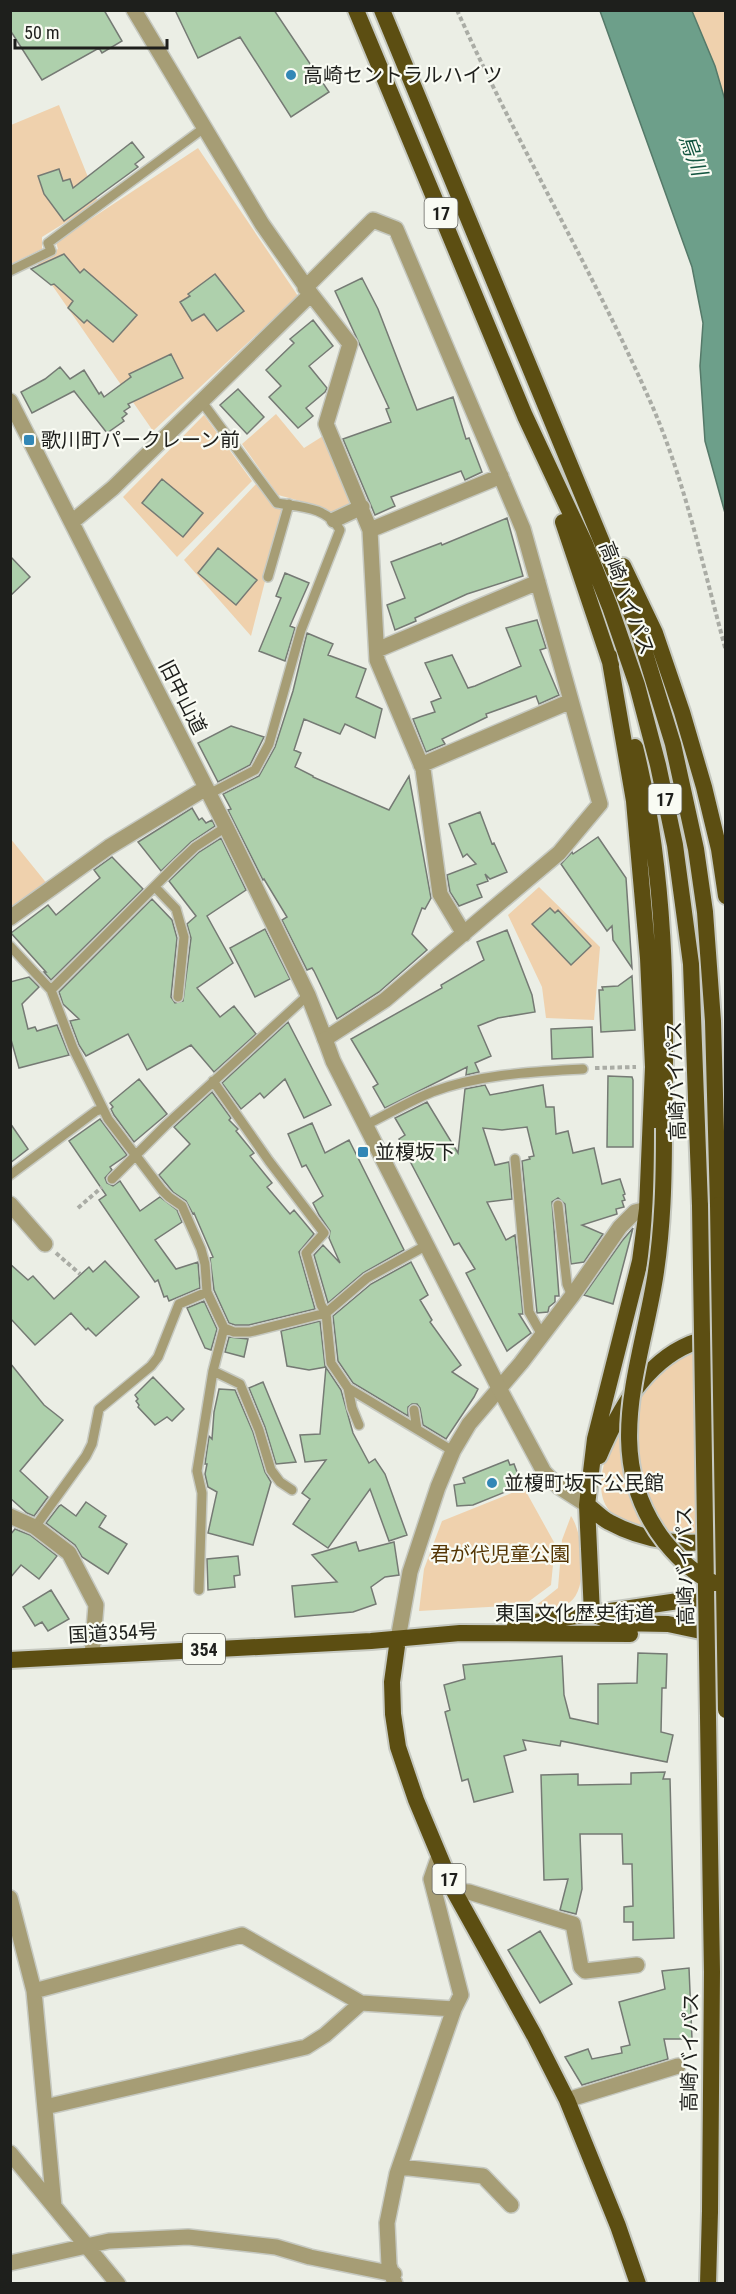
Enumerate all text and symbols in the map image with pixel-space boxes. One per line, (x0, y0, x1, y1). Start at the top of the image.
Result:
scale bar (15, 12, 166, 50)
text: 50 m (24, 22, 59, 43)
place label: 高崎セントラルハイツ (303, 63, 503, 87)
marker: 高崎セントラルハイツ (284, 68, 298, 82)
water label: 烏川 (675, 131, 712, 181)
road number: 17 (424, 198, 458, 228)
place label: 歌川町パークレーン前 (41, 428, 240, 452)
marker: 歌川町パークレーン前 (22, 433, 36, 447)
street label: 高崎バイパス (594, 538, 660, 658)
street label: 旧中山道 (154, 656, 212, 738)
road number: 17 (648, 784, 682, 814)
street label: 高崎バイパス (662, 1021, 690, 1141)
place label: 並榎坂下 (375, 1140, 455, 1164)
marker: 並榎坂下 (356, 1145, 370, 1159)
place label: 並榎町坂下公民館 (504, 1471, 664, 1495)
marker: 並榎町坂下公民館 (485, 1476, 499, 1490)
street label: 高崎バイパス (672, 1506, 698, 1626)
park label: 君が代児童公園 (430, 1542, 570, 1566)
street label: 東国文化歴史街道 (495, 1601, 655, 1625)
street label: 国道354号 (68, 1619, 158, 1647)
road number: 354 (183, 1634, 225, 1664)
road number: 17 (432, 1864, 466, 1894)
street label: 高崎バイパス (677, 1992, 703, 2112)

